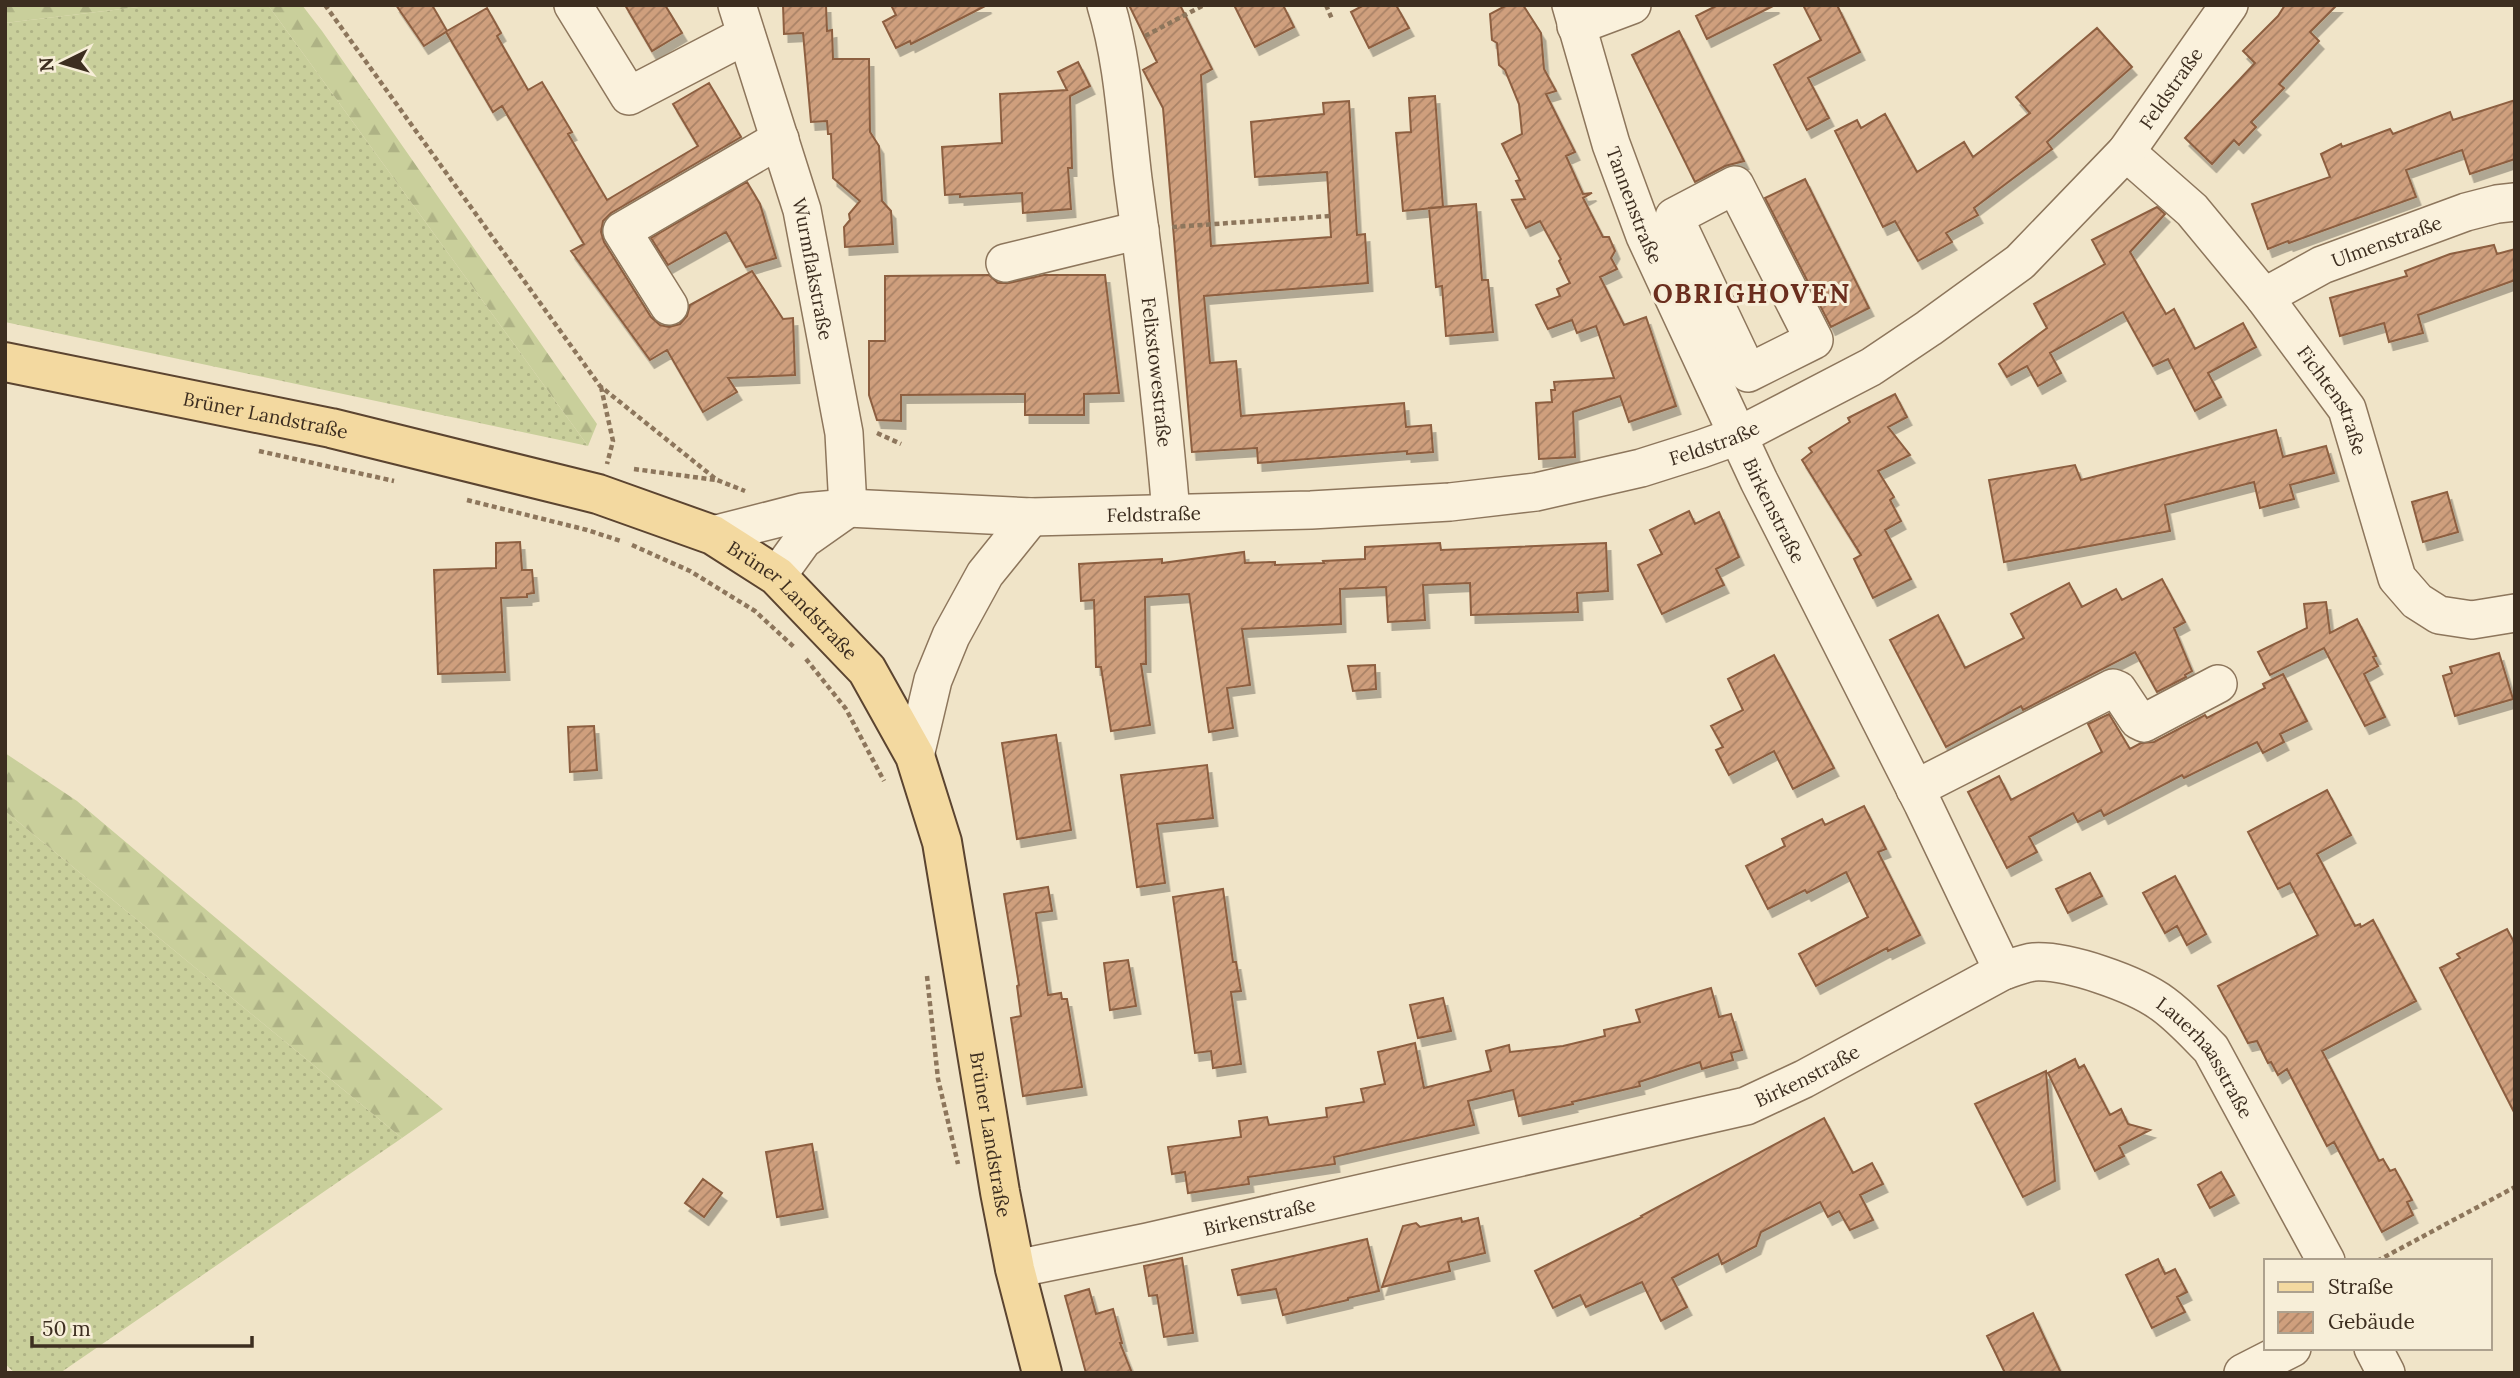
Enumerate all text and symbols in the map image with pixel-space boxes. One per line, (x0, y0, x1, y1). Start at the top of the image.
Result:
north arrow (28, 28, 98, 98)
street label: Feldstraße (2134, 43, 2208, 134)
text: N (33, 56, 59, 73)
street label: Tannenstraße (1601, 143, 1668, 268)
street label: Wurmflakstraße (787, 195, 838, 342)
street label: Ulmenstraße (2328, 210, 2445, 272)
district label: OBRIGHOVEN (1653, 277, 1851, 310)
street label: Felixstowestraße (1136, 296, 1177, 448)
street label: Fichtenstraße (2292, 341, 2372, 458)
street label: Brüner Landstraße (181, 386, 351, 444)
street label: Feldstraße (1666, 415, 1763, 470)
street label: Birkenstraße (1738, 454, 1811, 567)
street label: Feldstraße (1106, 501, 1201, 527)
street label: Brüner Landstraße (723, 535, 863, 665)
street label: Lauerhaasstraße (2152, 991, 2258, 1123)
street label: Birkenstraße (1751, 1039, 1864, 1112)
street label: Brüner Landstraße (965, 1050, 1017, 1219)
street label: Birkenstraße (1201, 1192, 1318, 1241)
legend (2264, 1259, 2492, 1350)
text: Straße (2328, 1273, 2393, 1300)
scale bar (32, 1304, 252, 1348)
text: Gebäude (2328, 1308, 2415, 1335)
text: 50 m (42, 1315, 91, 1342)

